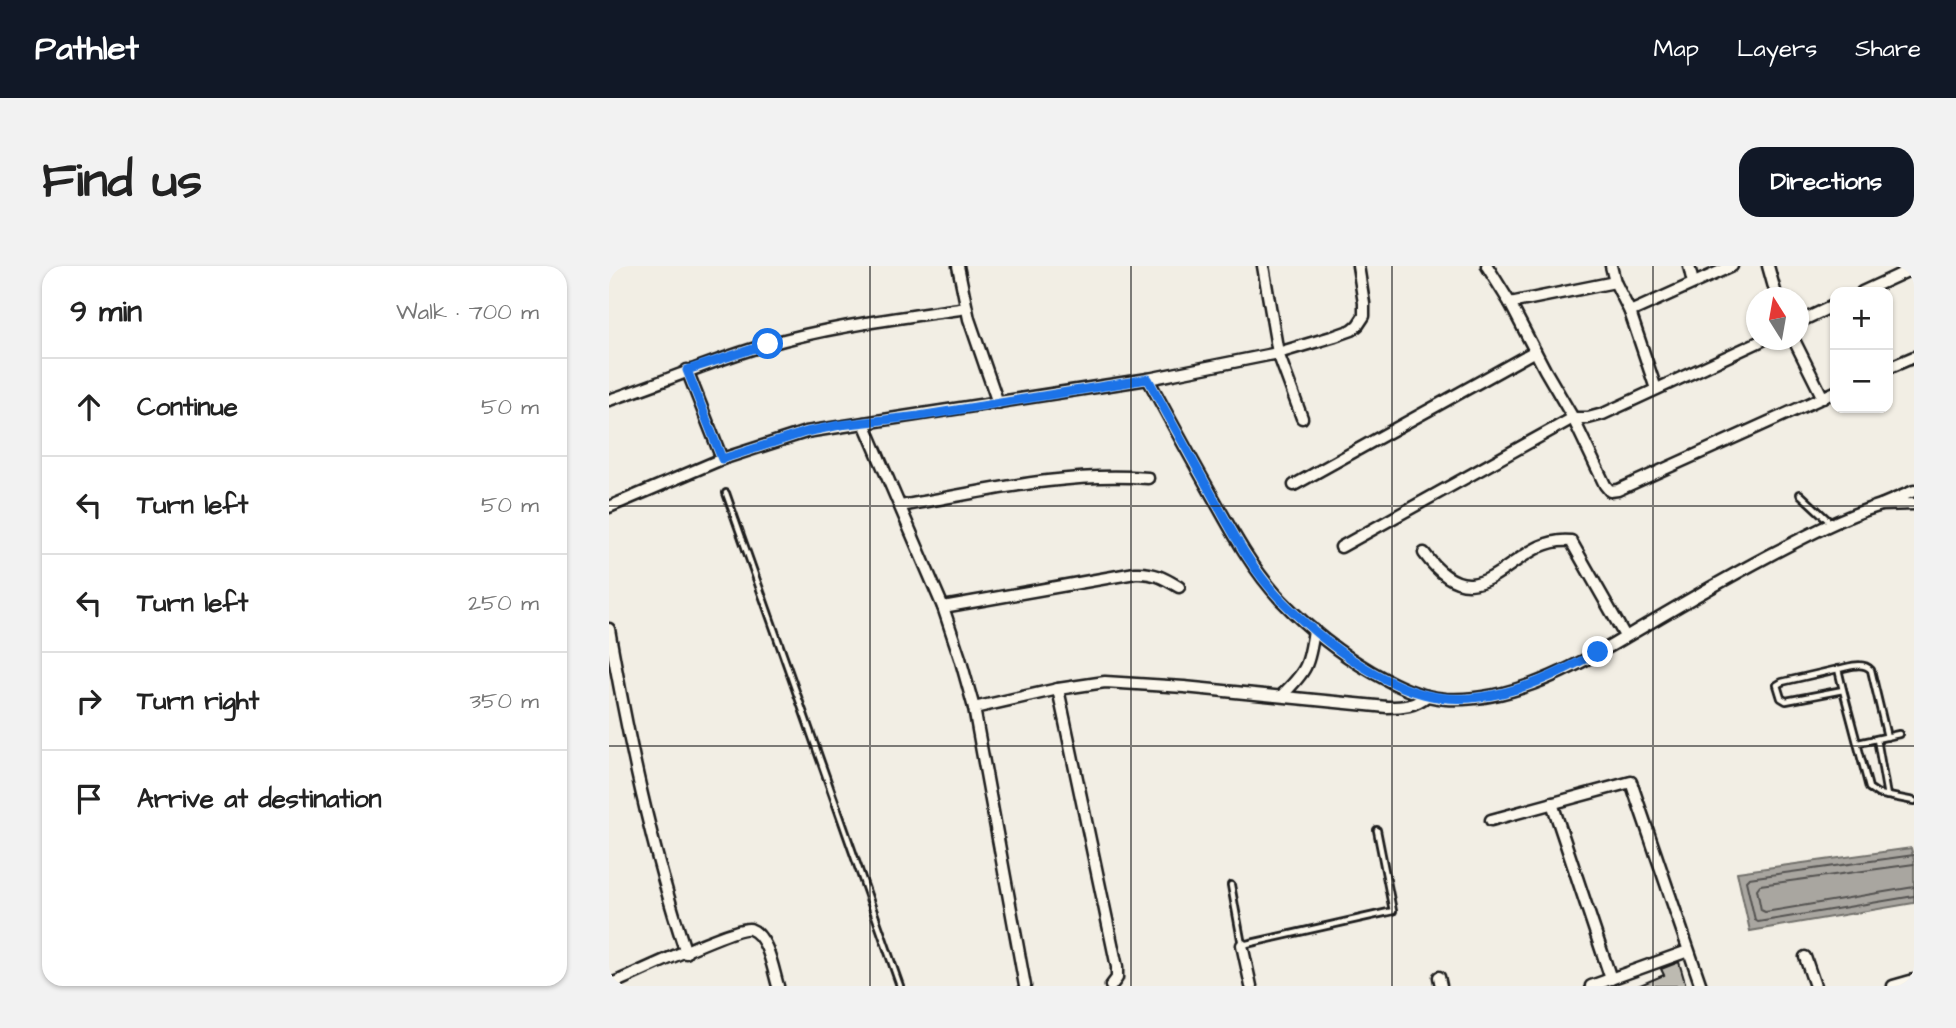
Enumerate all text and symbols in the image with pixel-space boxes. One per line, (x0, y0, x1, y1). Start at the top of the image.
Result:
text: Pathlet (35, 26, 139, 72)
text: Map (1654, 32, 1699, 66)
text: Layers (1737, 32, 1817, 66)
text: Share (1855, 32, 1921, 66)
button: Directions (1739, 147, 1914, 217)
text: Find us (42, 148, 202, 216)
north arrow (1746, 287, 1809, 350)
map controls (1830, 287, 1893, 413)
button: + (1830, 287, 1893, 350)
text: 9 min (70, 291, 142, 333)
text: Walk · 700 m (396, 296, 539, 328)
route start (752, 328, 783, 359)
button: − (1830, 350, 1893, 413)
icon: ahead (70, 388, 108, 426)
text: Continue (137, 389, 238, 425)
text: 50 m (481, 391, 539, 423)
icon: left (70, 486, 108, 524)
text: Turn left (137, 487, 248, 523)
text: 50 m (481, 489, 539, 521)
icon: left (70, 584, 108, 622)
text: Turn left (137, 585, 248, 621)
text: 250 m (468, 587, 539, 619)
route end (1582, 636, 1613, 667)
icon: right (70, 682, 108, 720)
text: Turn right (137, 683, 259, 719)
text: 350 m (469, 685, 539, 717)
icon: arrive (70, 780, 108, 818)
text: Arrive at destination (137, 781, 382, 817)

